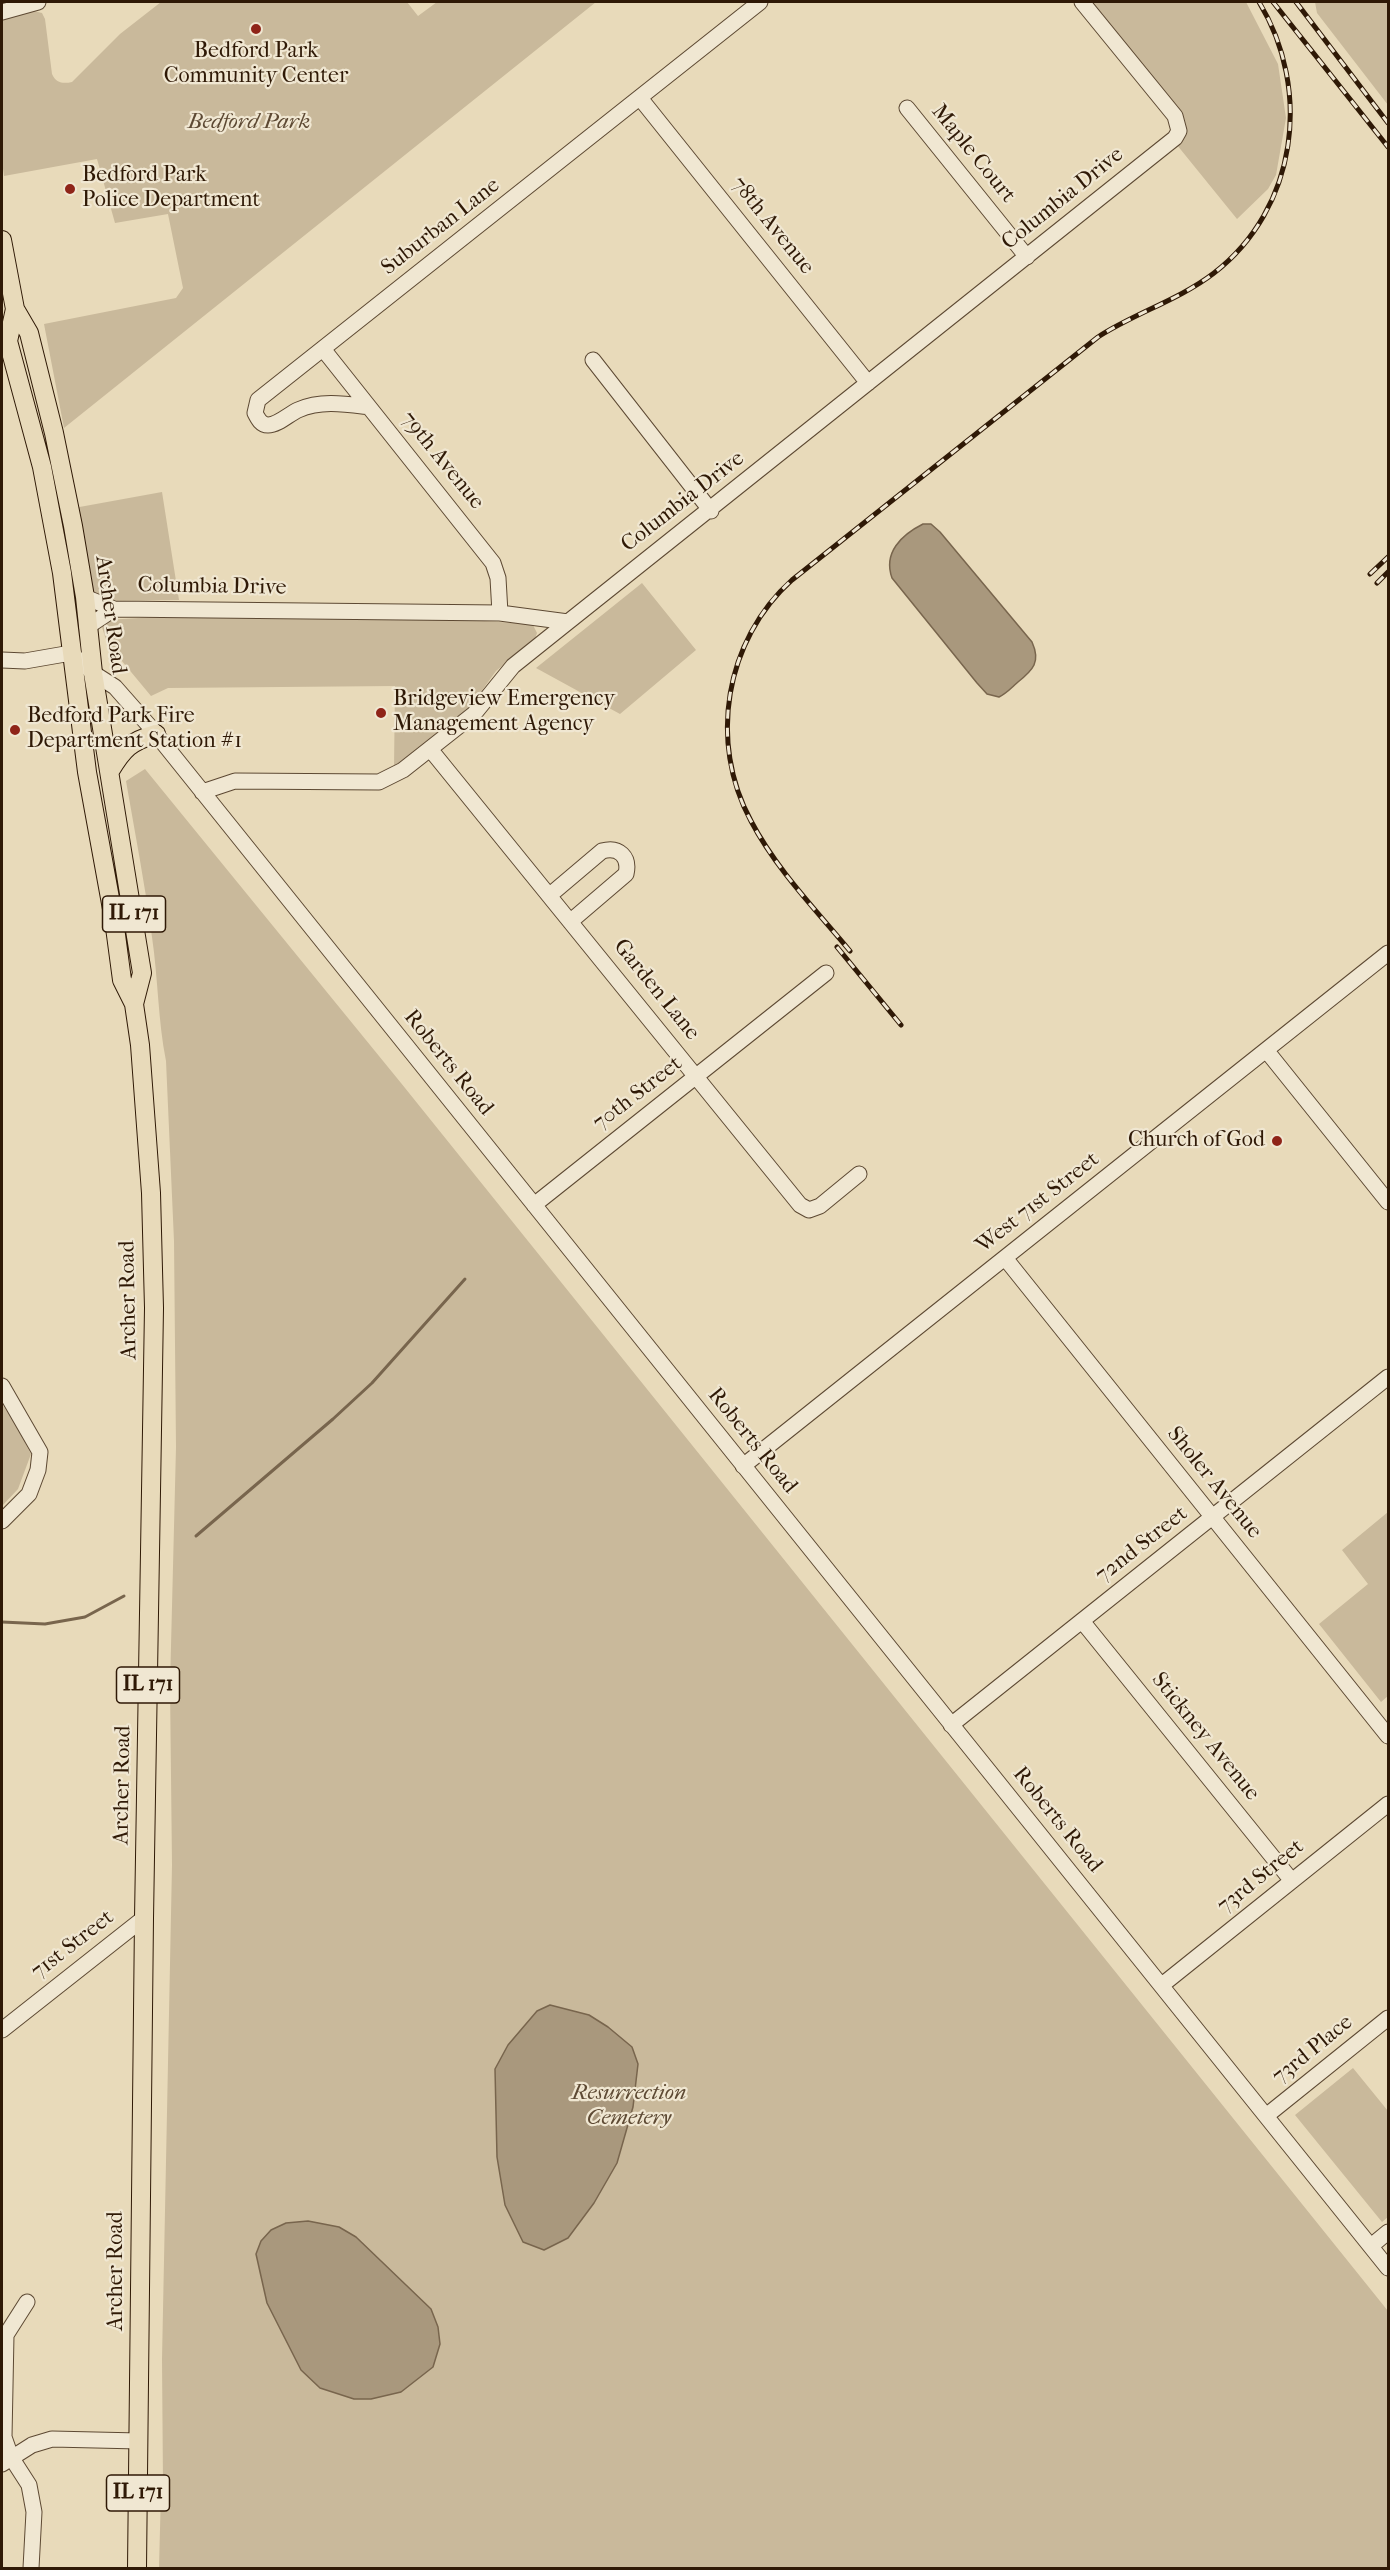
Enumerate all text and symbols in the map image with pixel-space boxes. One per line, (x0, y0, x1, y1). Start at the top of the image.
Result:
marker: Bedford Park Community Center (249, 22, 263, 36)
place label: Bedford Park Community Center (164, 39, 348, 90)
street label: Maple Court (925, 99, 1021, 209)
park label: Bedford Park (188, 110, 310, 136)
street label: Columbia Drive (997, 142, 1129, 256)
place label: Bedford Park Police Department (82, 163, 260, 214)
street label: 78th Avenue (725, 172, 819, 280)
street label: Suburban Lane (377, 173, 505, 281)
marker: Bedford Park Police Department (63, 182, 77, 196)
street label: 79th Avenue (395, 407, 489, 515)
street label: Columbia Drive (616, 446, 750, 558)
street label: Archer Road (89, 554, 131, 676)
street label: Columbia Drive (137, 573, 287, 601)
place label: Bridgeview Emergency Management Agency (393, 687, 615, 738)
place label: Bedford Park Fire Department Station #1 (27, 704, 242, 756)
marker: Bridgeview Emergency Management Agency (374, 706, 388, 720)
marker: Bedford Park Fire Department Station #1 (8, 723, 22, 737)
road number: IL 171 (102, 896, 166, 932)
street label: Garden Lane (607, 934, 705, 1046)
street label: Roberts Road (397, 1005, 499, 1121)
street label: 70th Street (588, 1051, 688, 1137)
place label: Church of God (1128, 1128, 1265, 1154)
marker: Church of God (1270, 1134, 1284, 1148)
street label: West 71st Street (971, 1147, 1105, 1259)
street label: Archer Road (115, 1240, 143, 1360)
street label: Roberts Road (701, 1383, 803, 1499)
street label: Sholer Avenue (1161, 1422, 1267, 1544)
street label: 72nd Street (1091, 1501, 1193, 1589)
road number: IL 171 (116, 1667, 180, 1703)
street label: Stickney Avenue (1145, 1668, 1265, 1806)
street label: Archer Road (109, 1725, 137, 1845)
street label: Roberts Road (1006, 1762, 1108, 1878)
street label: 73rd Street (1212, 1834, 1310, 1920)
street label: 71st Street (27, 1905, 119, 1985)
street label: 73rd Place (1268, 2010, 1358, 2090)
park label: Resurrection Cemetery (572, 2081, 686, 2132)
street label: Archer Road (104, 2211, 130, 2331)
road number: IL 171 (106, 2475, 170, 2511)

